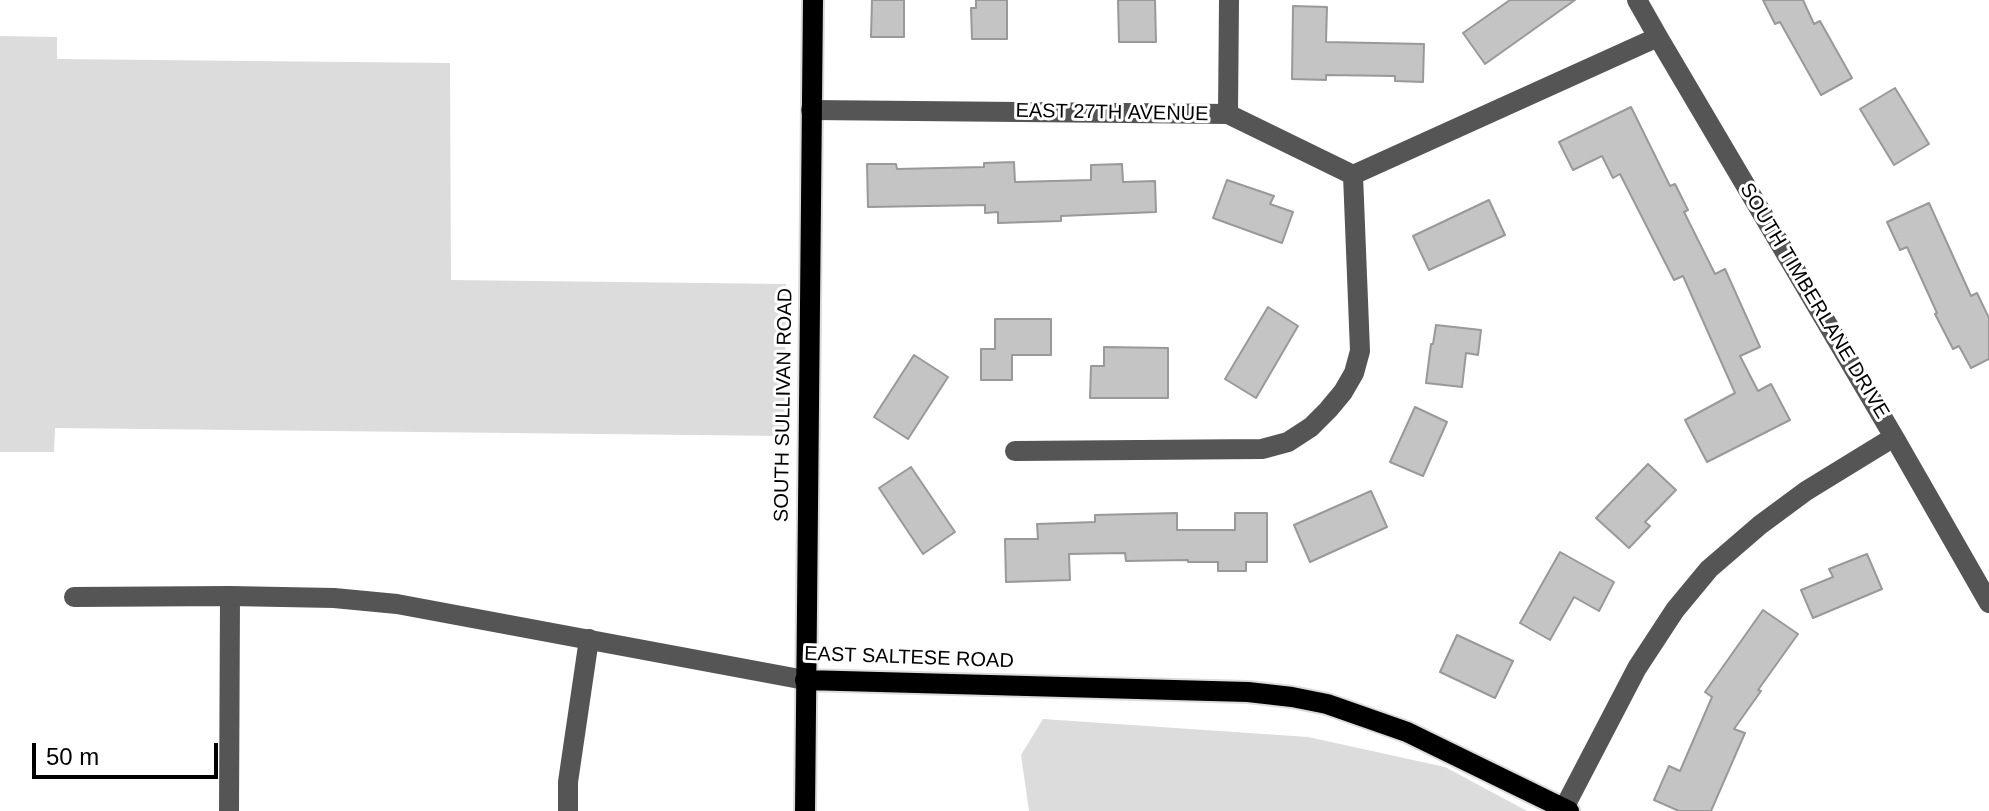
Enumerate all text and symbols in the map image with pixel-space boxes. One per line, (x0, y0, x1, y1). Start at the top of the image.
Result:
street label: EAST 27TH AVENUE (1015, 99, 1209, 127)
street label: SOUTH TIMBERLANE DRIVE (1734, 179, 1894, 423)
street label: SOUTH SULLIVAN ROAD (770, 288, 798, 522)
street label: EAST SALTESE ROAD (804, 642, 1014, 674)
scale bar (36, 727, 222, 777)
text: 50 m (46, 743, 99, 770)

